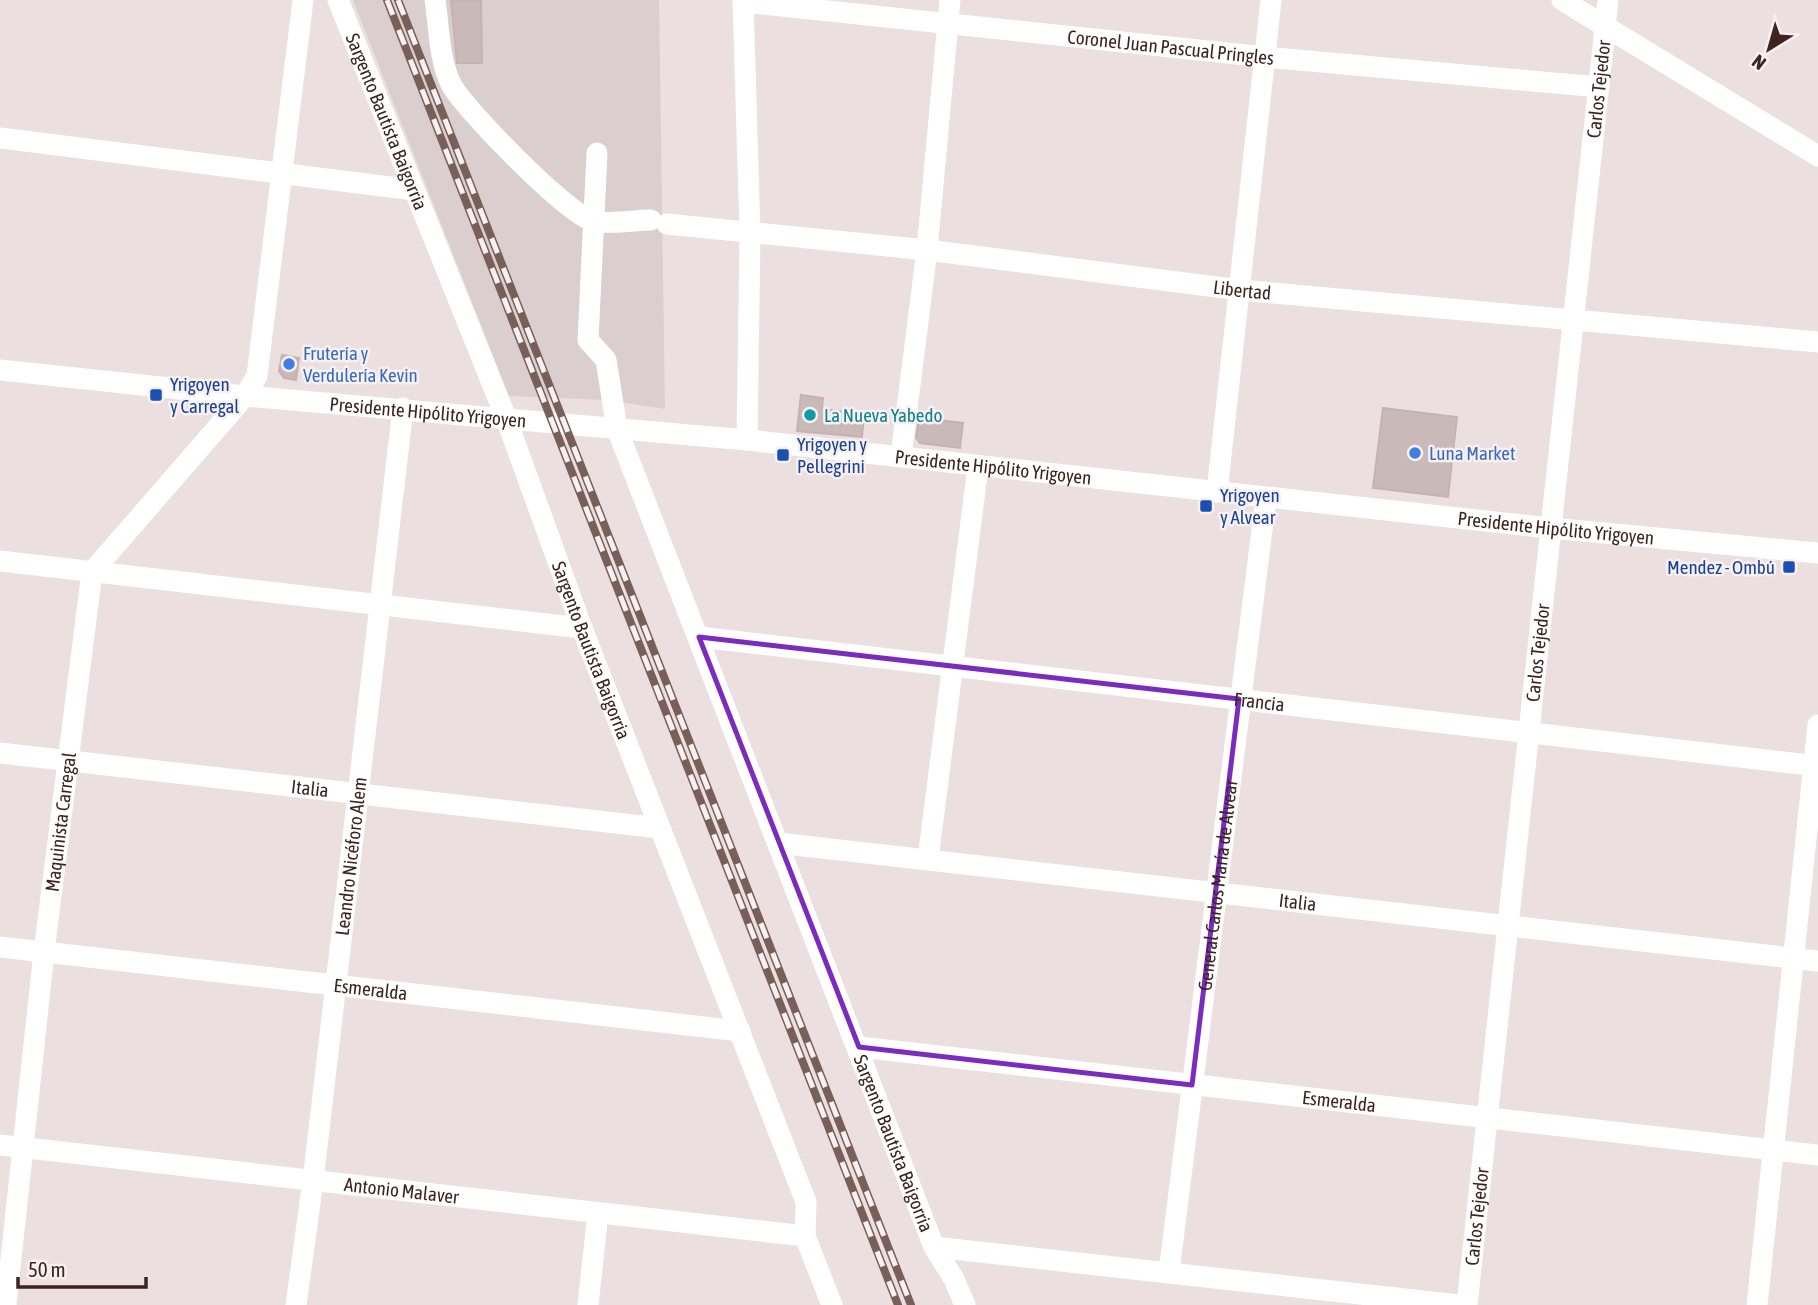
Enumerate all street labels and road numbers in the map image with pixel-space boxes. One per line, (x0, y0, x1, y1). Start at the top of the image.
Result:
street label: Coronel Juan Pascual Pringles (1066, 25, 1275, 69)
street label: Sargento Bautista Baigorria (342, 30, 432, 213)
street label: Carlos Tejedor (1582, 39, 1615, 139)
street label: Libertad (1212, 276, 1272, 304)
street label: Presidente Hipólito Yrigoyen (329, 392, 527, 432)
street label: Presidente Hipólito Yrigoyen (894, 445, 1093, 489)
street label: Presidente Hipólito Yrigoyen (1457, 507, 1655, 549)
street label: Sargento Bautista Baigorria (548, 558, 635, 742)
street label: Carlos Tejedor (1521, 602, 1554, 703)
street label: Francia (1233, 688, 1286, 715)
street label: Maquinista Carregal (41, 751, 80, 893)
street label: Italia (290, 775, 330, 801)
street label: Leandro Nicéforo Alem (331, 776, 371, 937)
street label: General Carlos María de Alvear (1193, 778, 1242, 992)
street label: Italia (1278, 889, 1318, 915)
street label: Esmeralda (333, 974, 409, 1004)
street label: Sargento Bautista Baigorria (850, 1051, 938, 1235)
street label: Esmeralda (1301, 1086, 1377, 1116)
street label: Carlos Tejedor (1460, 1166, 1493, 1267)
street label: Antonio Malaver (343, 1173, 460, 1208)

